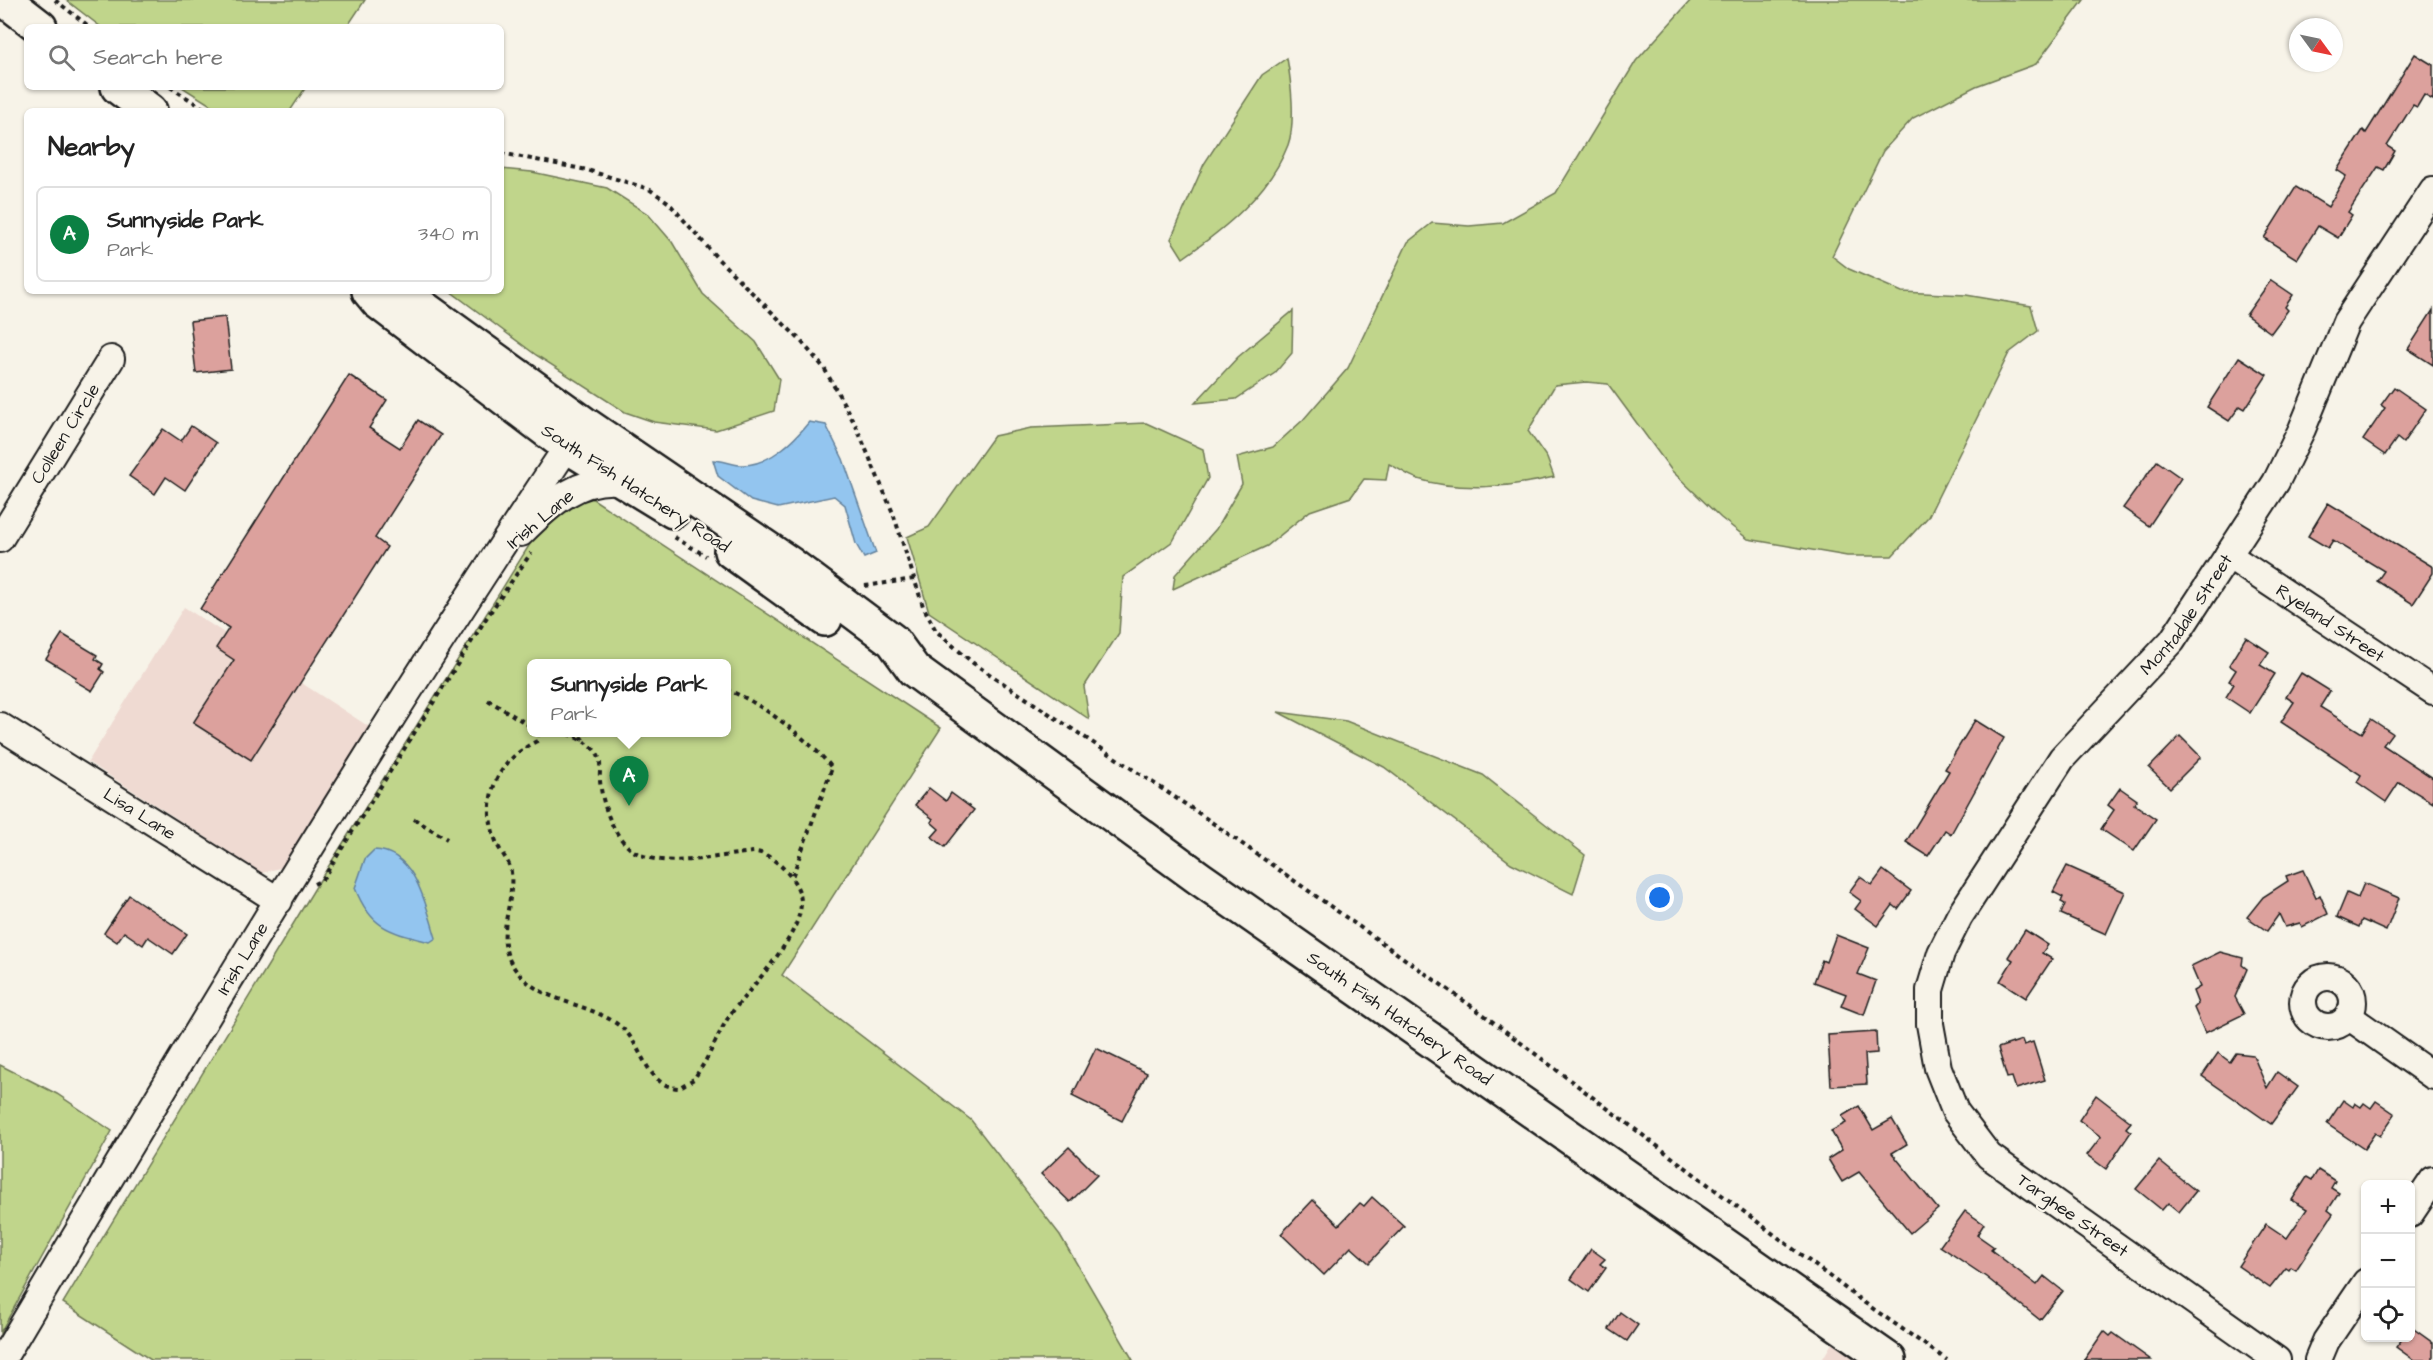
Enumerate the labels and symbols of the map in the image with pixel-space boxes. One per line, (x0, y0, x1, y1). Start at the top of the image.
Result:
north arrow (2289, 18, 2343, 72)
street label: Colleen Circle (25, 379, 106, 489)
street label: South Fish Hatchery Road (536, 418, 735, 560)
street label: Irish Lane (501, 484, 580, 555)
street label: Montadale Street (2134, 549, 2239, 681)
street label: Ryeland Street (2271, 578, 2390, 669)
pin: A (610, 756, 648, 806)
street label: Lisa Lane (99, 782, 181, 846)
your location (1645, 883, 1674, 912)
street label: Irish Lane (211, 917, 275, 1000)
street label: South Fish Hatchery Road (1302, 945, 1497, 1092)
street label: Targhee Street (2011, 1168, 2134, 1264)

